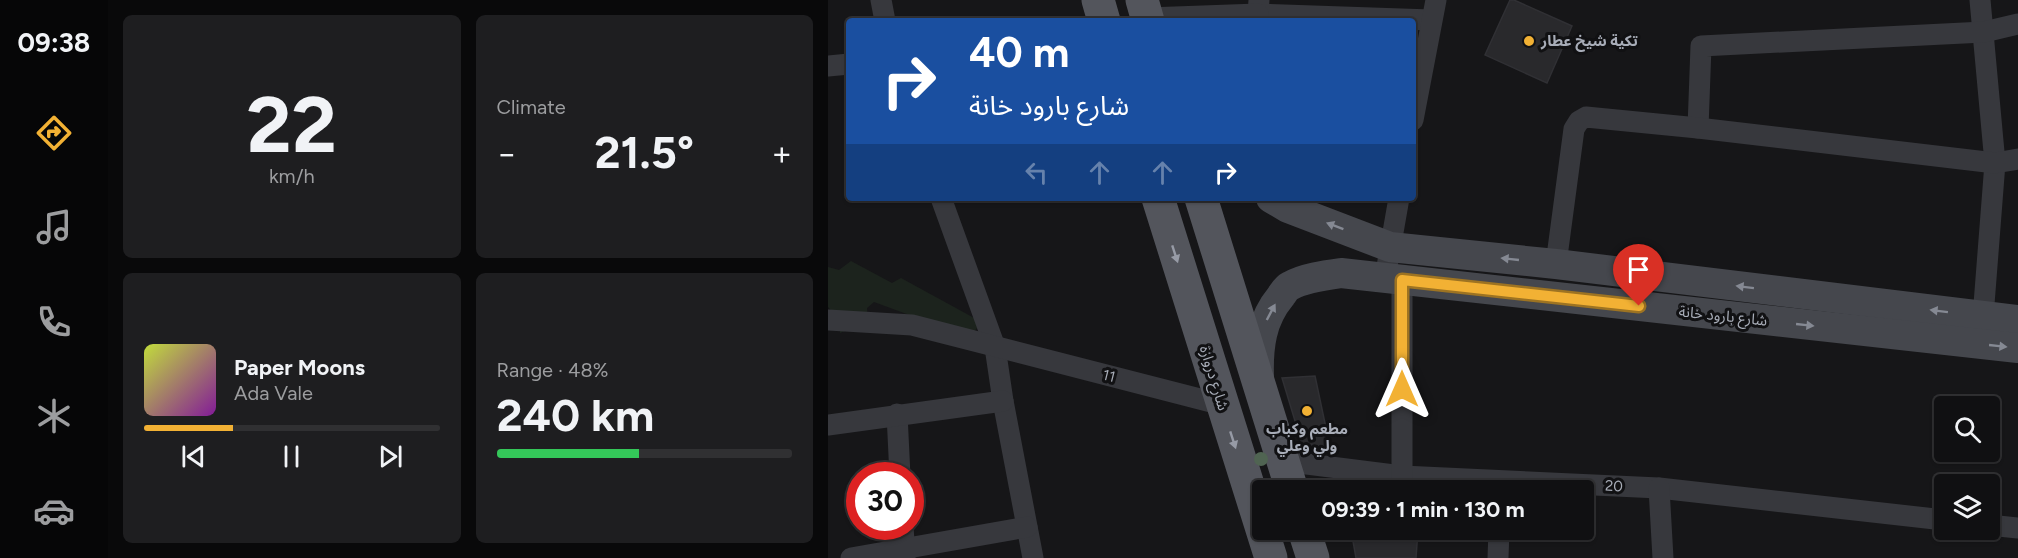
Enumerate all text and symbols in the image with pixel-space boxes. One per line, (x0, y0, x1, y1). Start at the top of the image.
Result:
text: 09:38 (18, 26, 90, 59)
text: 40 m (969, 27, 1069, 78)
place label: تكية شيخ عطار (1540, 32, 1638, 52)
marker: تكية شيخ عطار (1522, 34, 1536, 48)
icon: right (870, 42, 948, 120)
text: 22 (247, 78, 337, 172)
text: شارع بارود خانة (969, 89, 1129, 122)
text: Climate (497, 95, 566, 119)
icon: directions (33, 112, 75, 154)
text: 21.5° (595, 125, 694, 179)
text: − (497, 134, 517, 173)
text: + (771, 134, 792, 173)
icon: left (1020, 156, 1053, 189)
icon: ahead (1083, 156, 1116, 189)
icon: ahead (1146, 156, 1179, 189)
icon: right (1209, 156, 1242, 189)
text: km/h (269, 164, 315, 188)
icon: music (33, 206, 75, 248)
one-way arrow (1326, 221, 1344, 231)
pin (1613, 244, 1664, 306)
one-way arrow (1171, 245, 1180, 263)
icon: arrive (1622, 253, 1655, 286)
one-way arrow (1501, 254, 1520, 264)
one-way arrow (1736, 282, 1755, 292)
icon: phone (33, 301, 75, 343)
street label: شارع بارود خانة (1678, 302, 1768, 333)
one-way arrow (1265, 303, 1275, 321)
one-way arrow (1929, 306, 1948, 316)
one-way arrow (1795, 320, 1814, 329)
one-way arrow (1989, 341, 2008, 351)
street label: شارع دروازة (1193, 343, 1232, 414)
text: Paper Moons (234, 354, 365, 381)
position arrow (1370, 357, 1434, 421)
text: Range · 48% (497, 358, 608, 382)
street label: 11 (1101, 366, 1117, 386)
text: Ada Vale (234, 381, 313, 405)
text: 240 km (497, 388, 654, 442)
icon: climate (33, 395, 75, 437)
map controls (1934, 396, 2000, 540)
button: search (1934, 396, 2000, 462)
marker: مطعم وكباب ولي وعلي (1300, 404, 1314, 418)
place label: مطعم وكباب ولي وعلي (1266, 420, 1348, 457)
one-way arrow (1229, 431, 1238, 449)
icon: previous (177, 440, 210, 473)
icon: pause (275, 440, 308, 473)
icon: next (374, 440, 407, 473)
speed limit sign: 30 (846, 462, 924, 540)
button: layers (1934, 474, 2000, 540)
street label: 20 (1605, 477, 1623, 495)
icon: car (33, 490, 75, 532)
text: 09:39 · 1 min · 130 m (1321, 496, 1525, 523)

